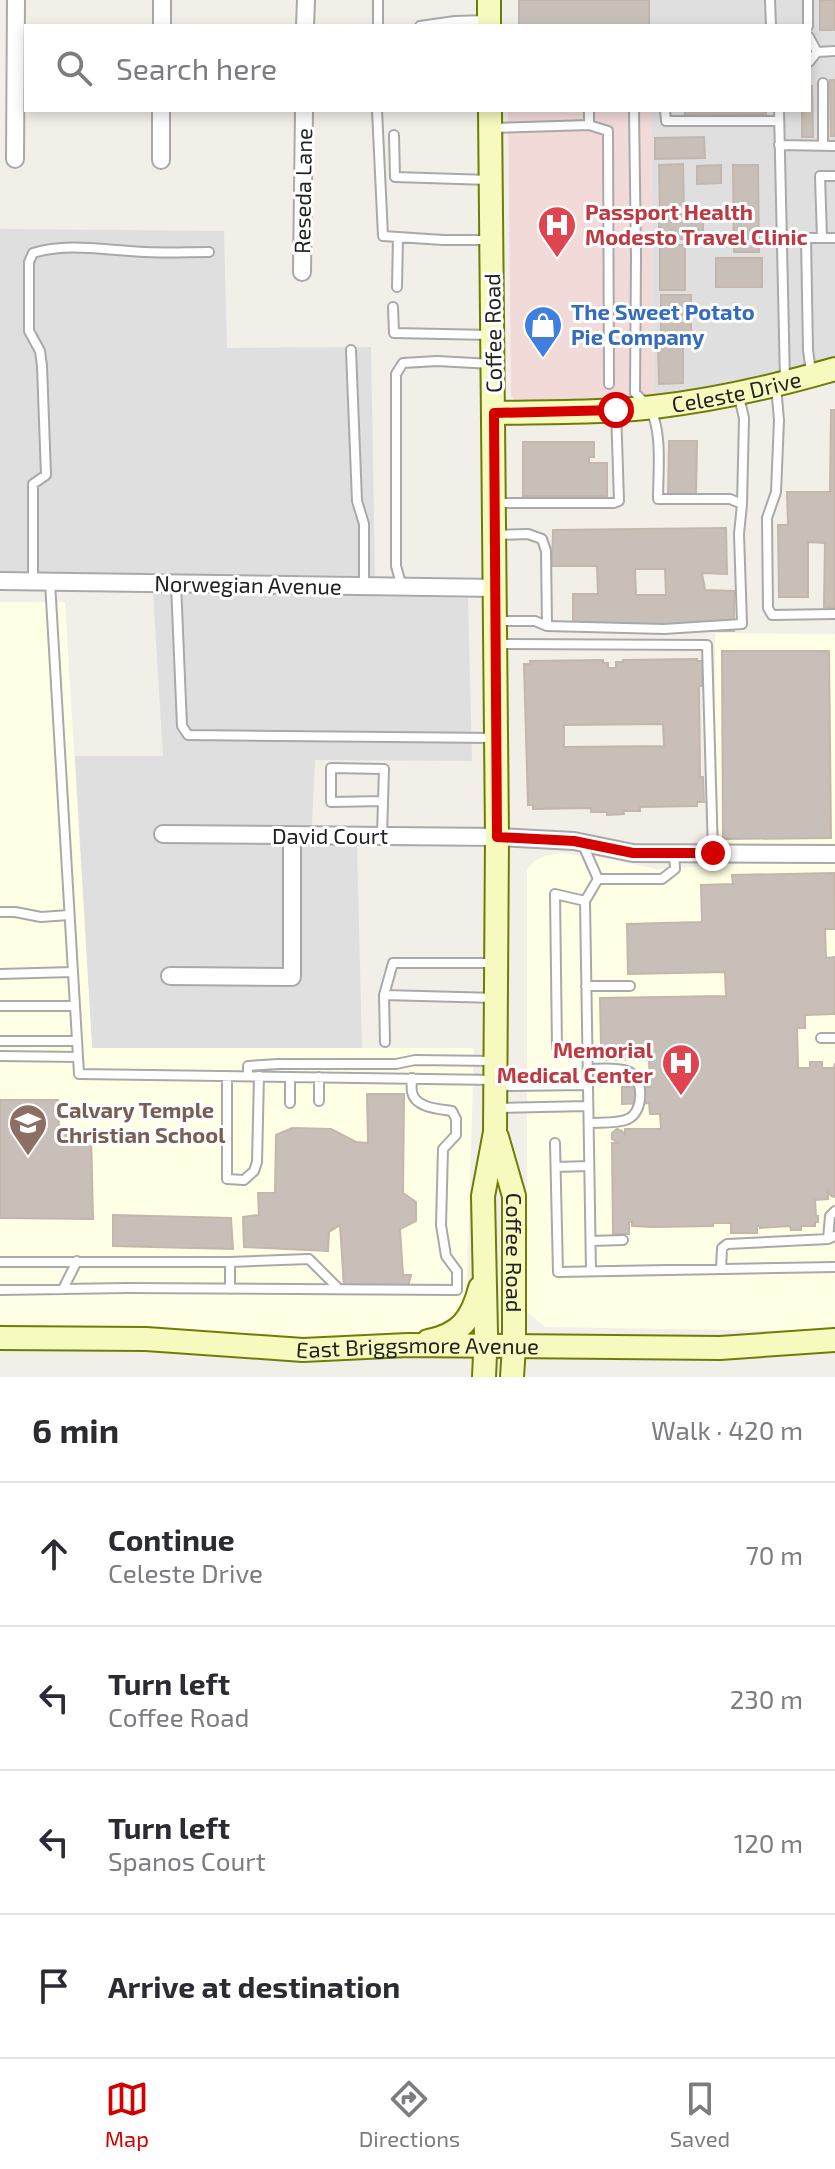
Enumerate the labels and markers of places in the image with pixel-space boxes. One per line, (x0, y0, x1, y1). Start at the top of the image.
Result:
place label: Passport Health Modesto Travel Clinic (585, 198, 808, 249)
hospital icon: Passport Health Modesto Travel Clinic (536, 204, 578, 259)
place label: The Sweet Potato Pie Company (571, 298, 755, 350)
shop icon: The Sweet Potato Pie Company (522, 304, 564, 359)
place label: Memorial Medical Center (497, 1036, 654, 1087)
hospital icon: Memorial Medical Center (660, 1042, 702, 1097)
place label: Calvary Temple Christian School (56, 1096, 226, 1147)
school or university icon: Calvary Temple Christian School (7, 1102, 49, 1157)

